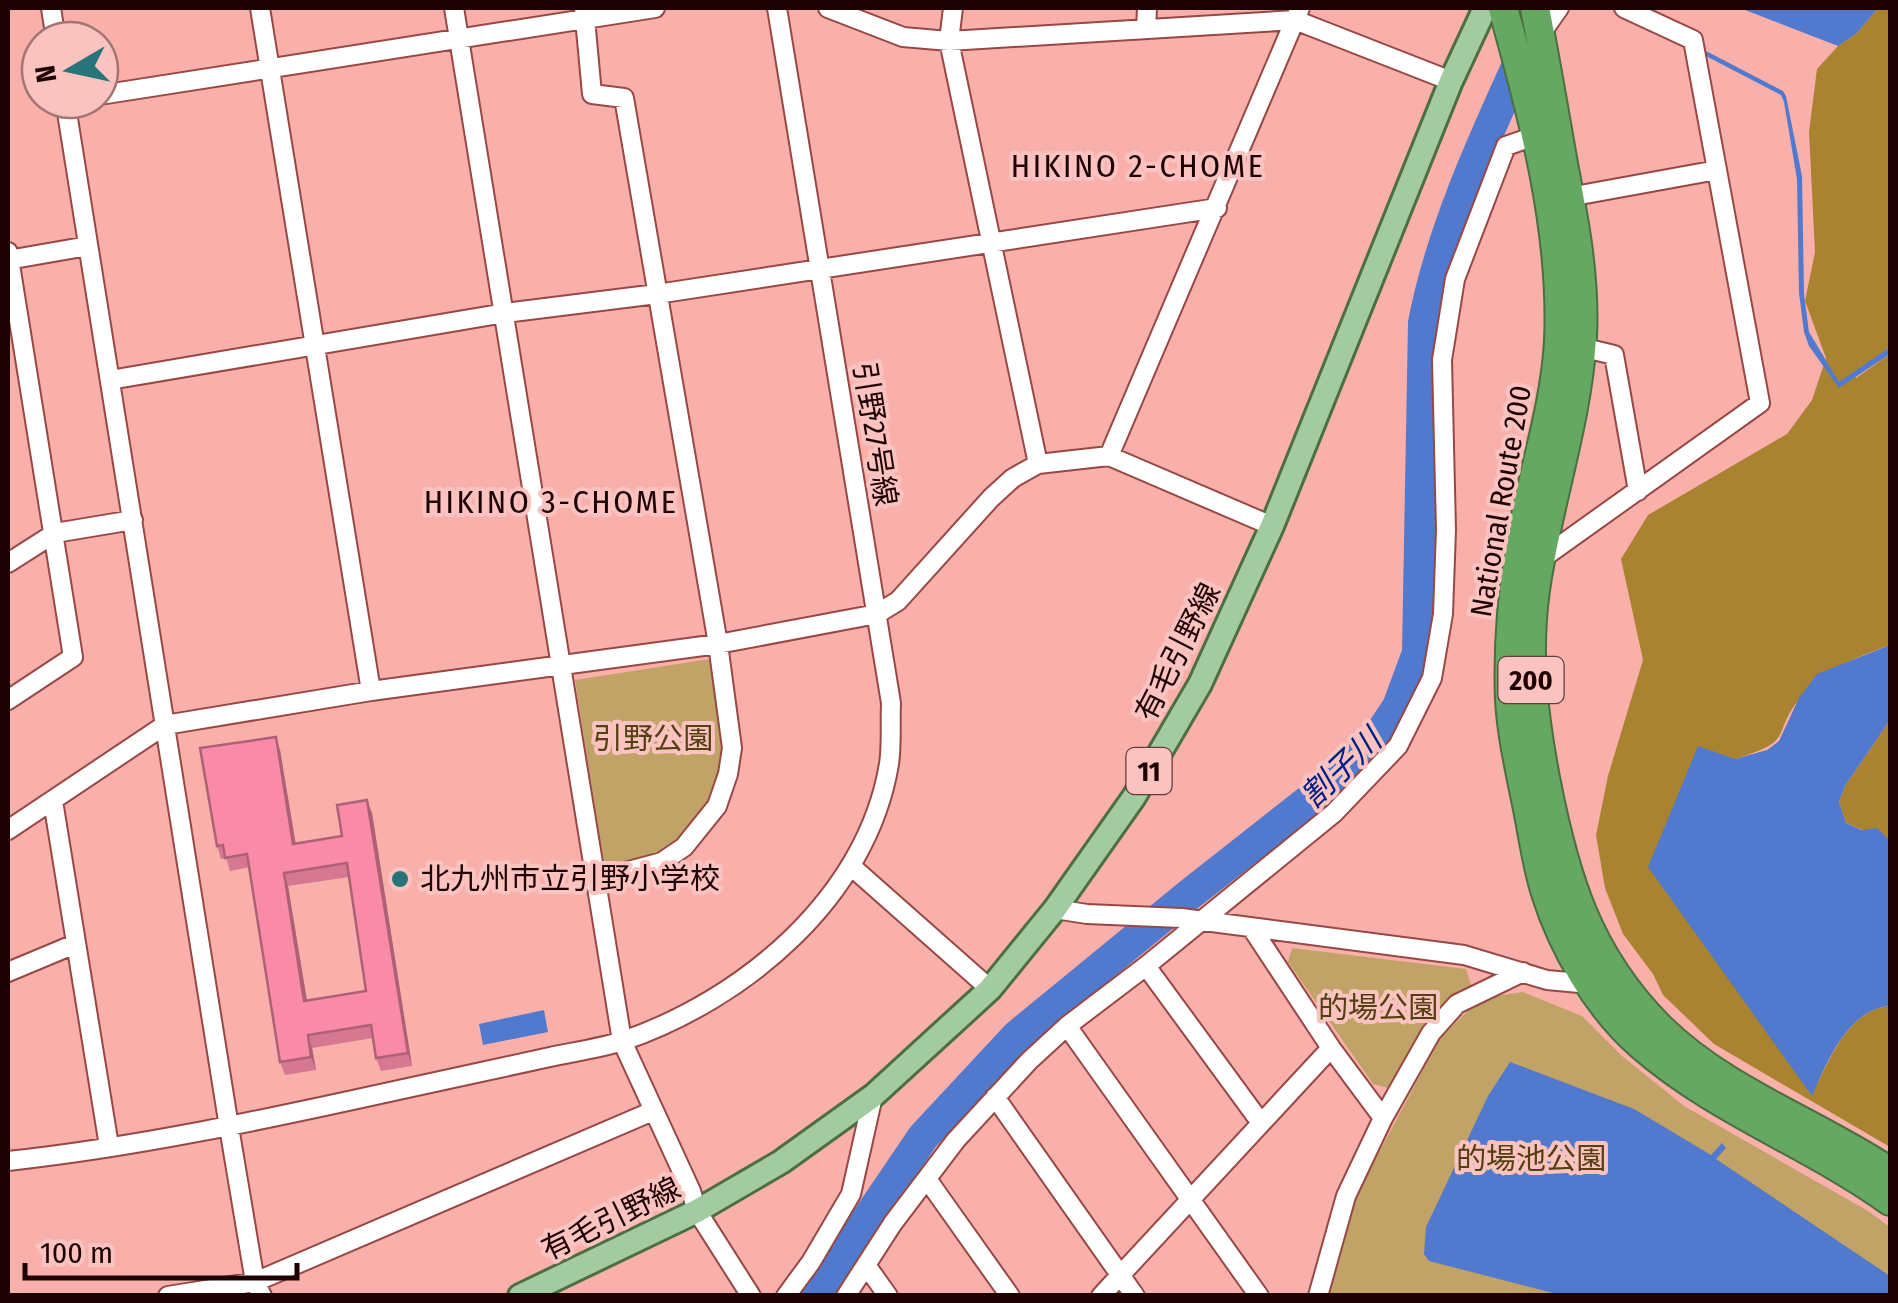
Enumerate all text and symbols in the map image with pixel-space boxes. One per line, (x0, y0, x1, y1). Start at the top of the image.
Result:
north arrow (20, 20, 120, 120)
text: N (28, 63, 63, 85)
district label: HIKINO 2-CHOME (1011, 147, 1265, 185)
street label: 引野27号線 (846, 359, 904, 509)
street label: National Route 200 (1463, 382, 1539, 620)
district label: HIKINO 3-CHOME (424, 483, 678, 521)
street label: 有毛引野線 (1128, 577, 1228, 727)
road number: 200 (1498, 657, 1564, 703)
water label: 割子川 (1293, 719, 1391, 815)
park label: 引野公園 (593, 721, 713, 757)
road number: 11 (1126, 748, 1172, 794)
place label: 北九州市立引野小学校 (420, 861, 720, 897)
marker: 北九州市立引野小学校 (389, 868, 411, 890)
park label: 的場公園 (1318, 990, 1438, 1026)
park label: 的場池公園 (1456, 1141, 1606, 1177)
street label: 有毛引野線 (536, 1170, 686, 1268)
scale bar (25, 1218, 298, 1280)
text: 100 m (40, 1235, 113, 1271)

